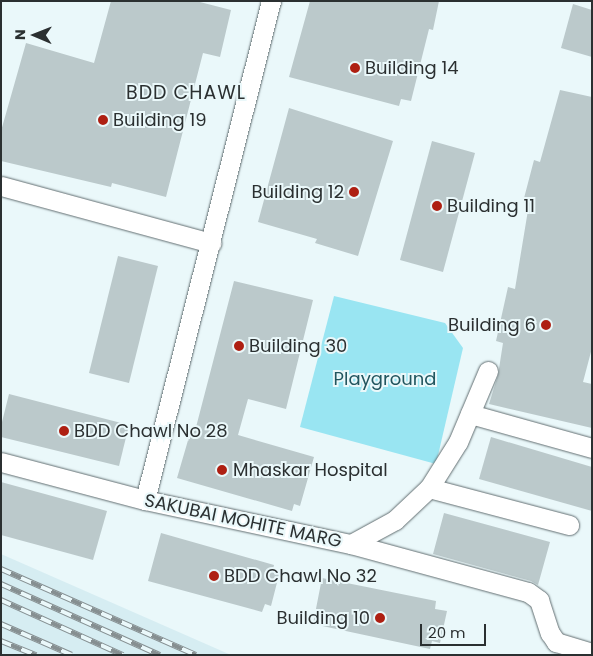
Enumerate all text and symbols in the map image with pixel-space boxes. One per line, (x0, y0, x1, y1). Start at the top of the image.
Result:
north arrow (10, 10, 60, 60)
text: N (10, 29, 30, 40)
place label: Building 14 (365, 57, 459, 79)
marker: Building 14 (349, 62, 361, 74)
district label: BDD CHAWL (125, 82, 247, 104)
place label: Building 19 (113, 109, 207, 131)
marker: Building 19 (97, 114, 109, 126)
place label: Building 12 (251, 181, 344, 203)
marker: Building 12 (348, 186, 360, 198)
place label: Building 11 (447, 195, 535, 217)
marker: Building 11 (431, 200, 443, 212)
place label: Building 6 (448, 314, 536, 336)
marker: Building 6 (540, 319, 552, 331)
place label: Building 30 (249, 335, 347, 357)
marker: Building 30 (233, 340, 245, 352)
park label: Playground (334, 368, 436, 390)
place label: BDD Chawl No 28 (74, 420, 228, 442)
marker: BDD Chawl No 28 (58, 425, 70, 437)
place label: Mhaskar Hospital (233, 459, 388, 481)
marker: Mhaskar Hospital (215, 463, 229, 477)
street label: SAKUBAI MOHITE MARG (142, 490, 344, 552)
place label: BDD Chawl No 32 (224, 565, 377, 587)
marker: BDD Chawl No 32 (208, 570, 220, 582)
place label: Building 10 (276, 607, 370, 629)
marker: Building 10 (374, 612, 386, 624)
scale bar (423, 614, 489, 646)
text: 20 m (428, 622, 466, 643)

